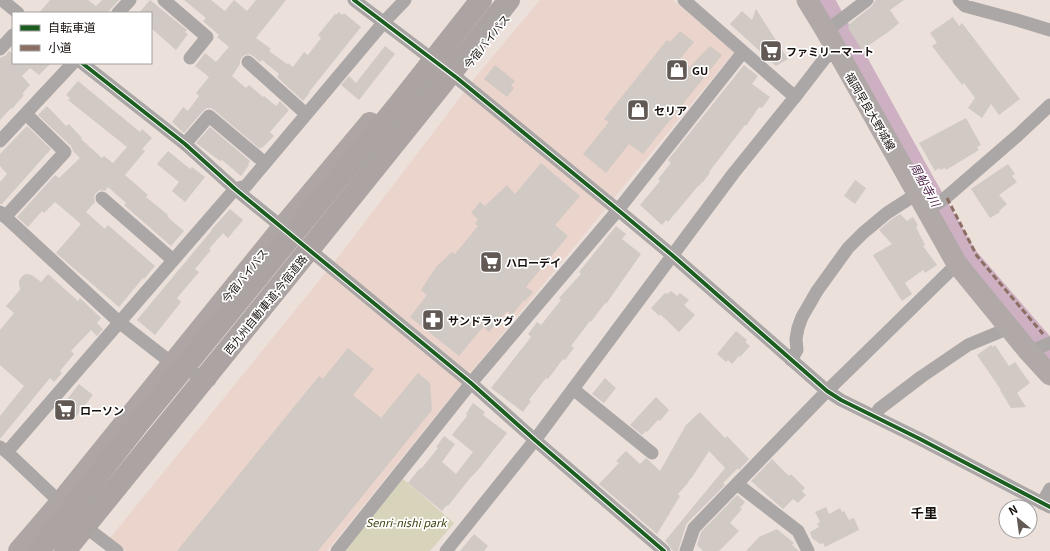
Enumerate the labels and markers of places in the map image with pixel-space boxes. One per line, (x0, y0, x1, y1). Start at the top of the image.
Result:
supermarket icon: ファミリーマート (758, 38, 784, 64)
place label: ファミリーマート (786, 43, 874, 59)
shop icon: GU (664, 57, 690, 83)
place label: GU (692, 62, 708, 78)
shop icon: セリア (625, 97, 651, 123)
place label: セリア (654, 102, 687, 118)
supermarket icon: ハローデイ (478, 249, 504, 275)
place label: ハローデイ (506, 254, 561, 270)
pharmacy icon: サンドラッグ (420, 307, 446, 333)
place label: サンドラッグ (448, 312, 514, 328)
supermarket icon: ローソン (52, 397, 78, 423)
place label: ローソン (80, 402, 124, 418)

